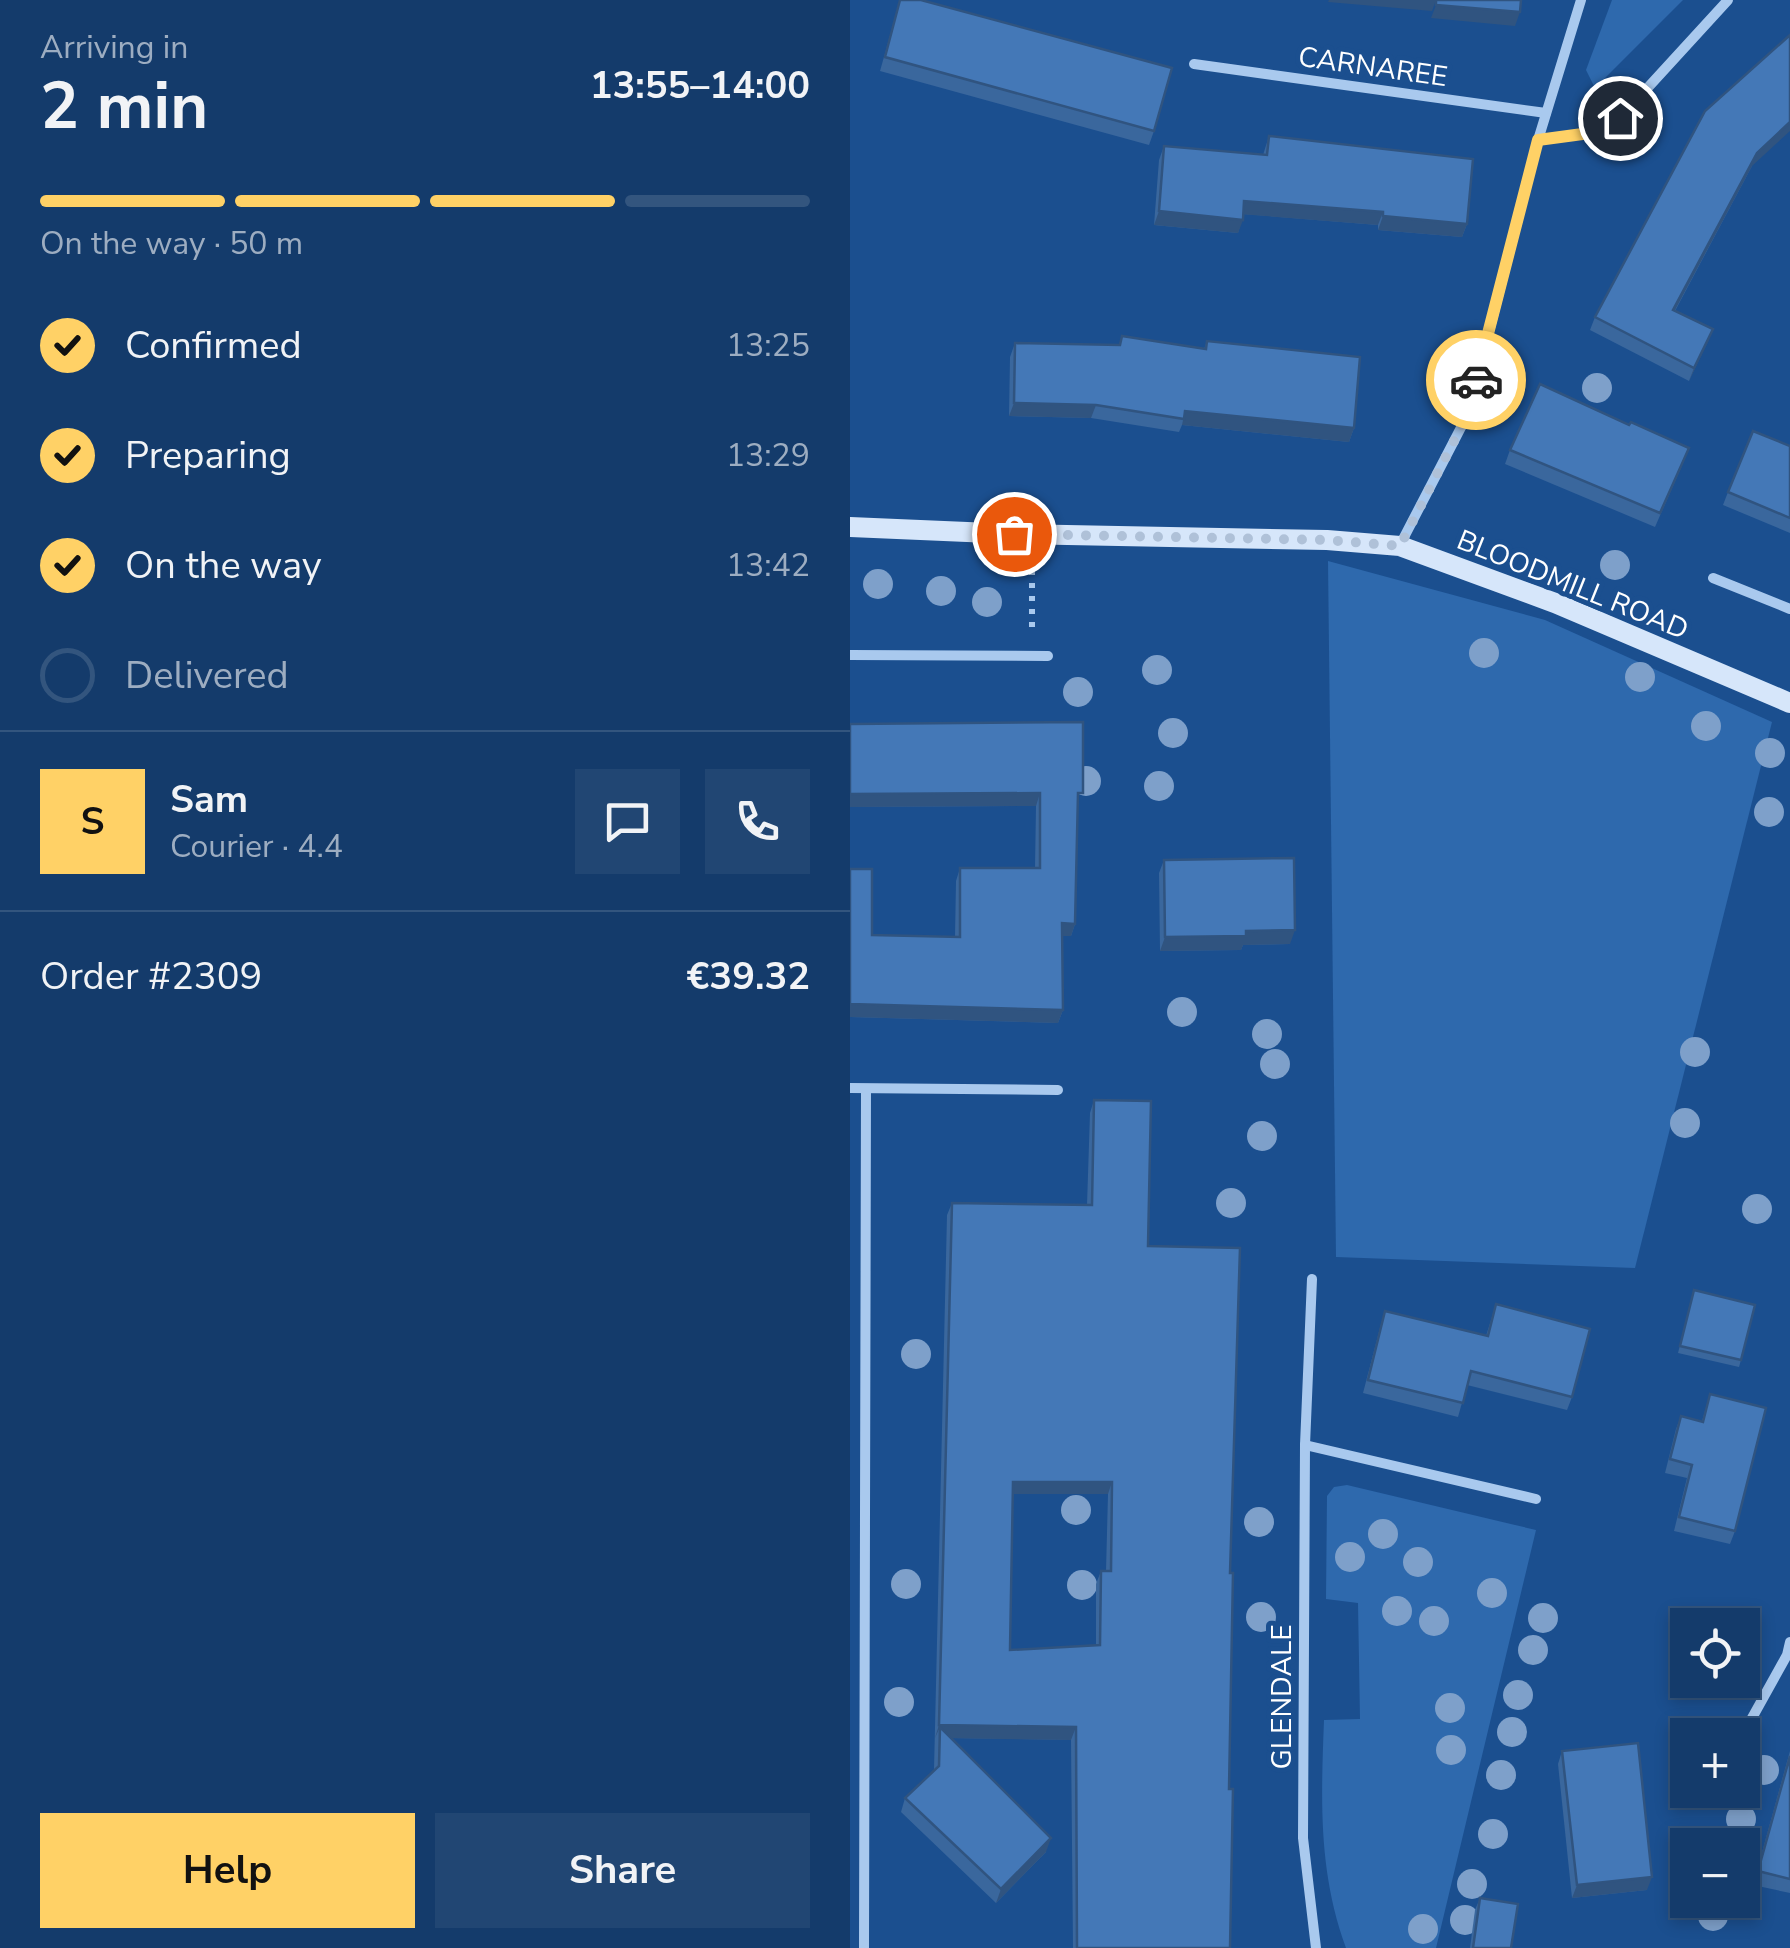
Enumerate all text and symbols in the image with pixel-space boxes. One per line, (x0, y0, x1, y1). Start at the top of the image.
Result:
text: Arriving in (40, 26, 188, 69)
street label: CARNAREE (1296, 38, 1450, 96)
text: 13:55–14:00 (590, 60, 810, 111)
text: 2 min (40, 62, 208, 151)
pin (1578, 76, 1663, 161)
icon: home (1593, 91, 1648, 146)
text: On the way · 50 m (40, 222, 303, 265)
icon: check (40, 318, 95, 373)
text: Confirmed (125, 320, 302, 371)
text: 13:25 (726, 324, 810, 367)
courier (1426, 330, 1526, 430)
icon: car (1449, 353, 1504, 408)
icon: check (40, 428, 95, 483)
text: Preparing (125, 430, 291, 481)
text: 13:29 (726, 434, 810, 477)
pin (972, 492, 1057, 577)
icon: bag (987, 507, 1042, 562)
street label: BLOODMILL ROAD (1451, 521, 1694, 649)
icon: check (40, 538, 95, 593)
text: On the way (125, 540, 321, 591)
text: 13:42 (726, 544, 810, 587)
text: Delivered (125, 650, 289, 701)
button: chat (575, 769, 680, 874)
button: phone (705, 769, 810, 874)
text: Sam (170, 774, 248, 825)
text: S (81, 796, 104, 847)
text: Courier · 4.4 (170, 825, 343, 868)
text: Order #2309 (40, 951, 262, 1002)
text: €39.32 (687, 951, 810, 1002)
map controls (1670, 1608, 1760, 1918)
button: locate (1670, 1608, 1760, 1698)
street label: GLENDALE (1263, 1625, 1301, 1769)
button: + (1670, 1718, 1760, 1808)
button: Help (40, 1813, 415, 1928)
button: Share (435, 1813, 810, 1928)
button: − (1670, 1828, 1760, 1918)

